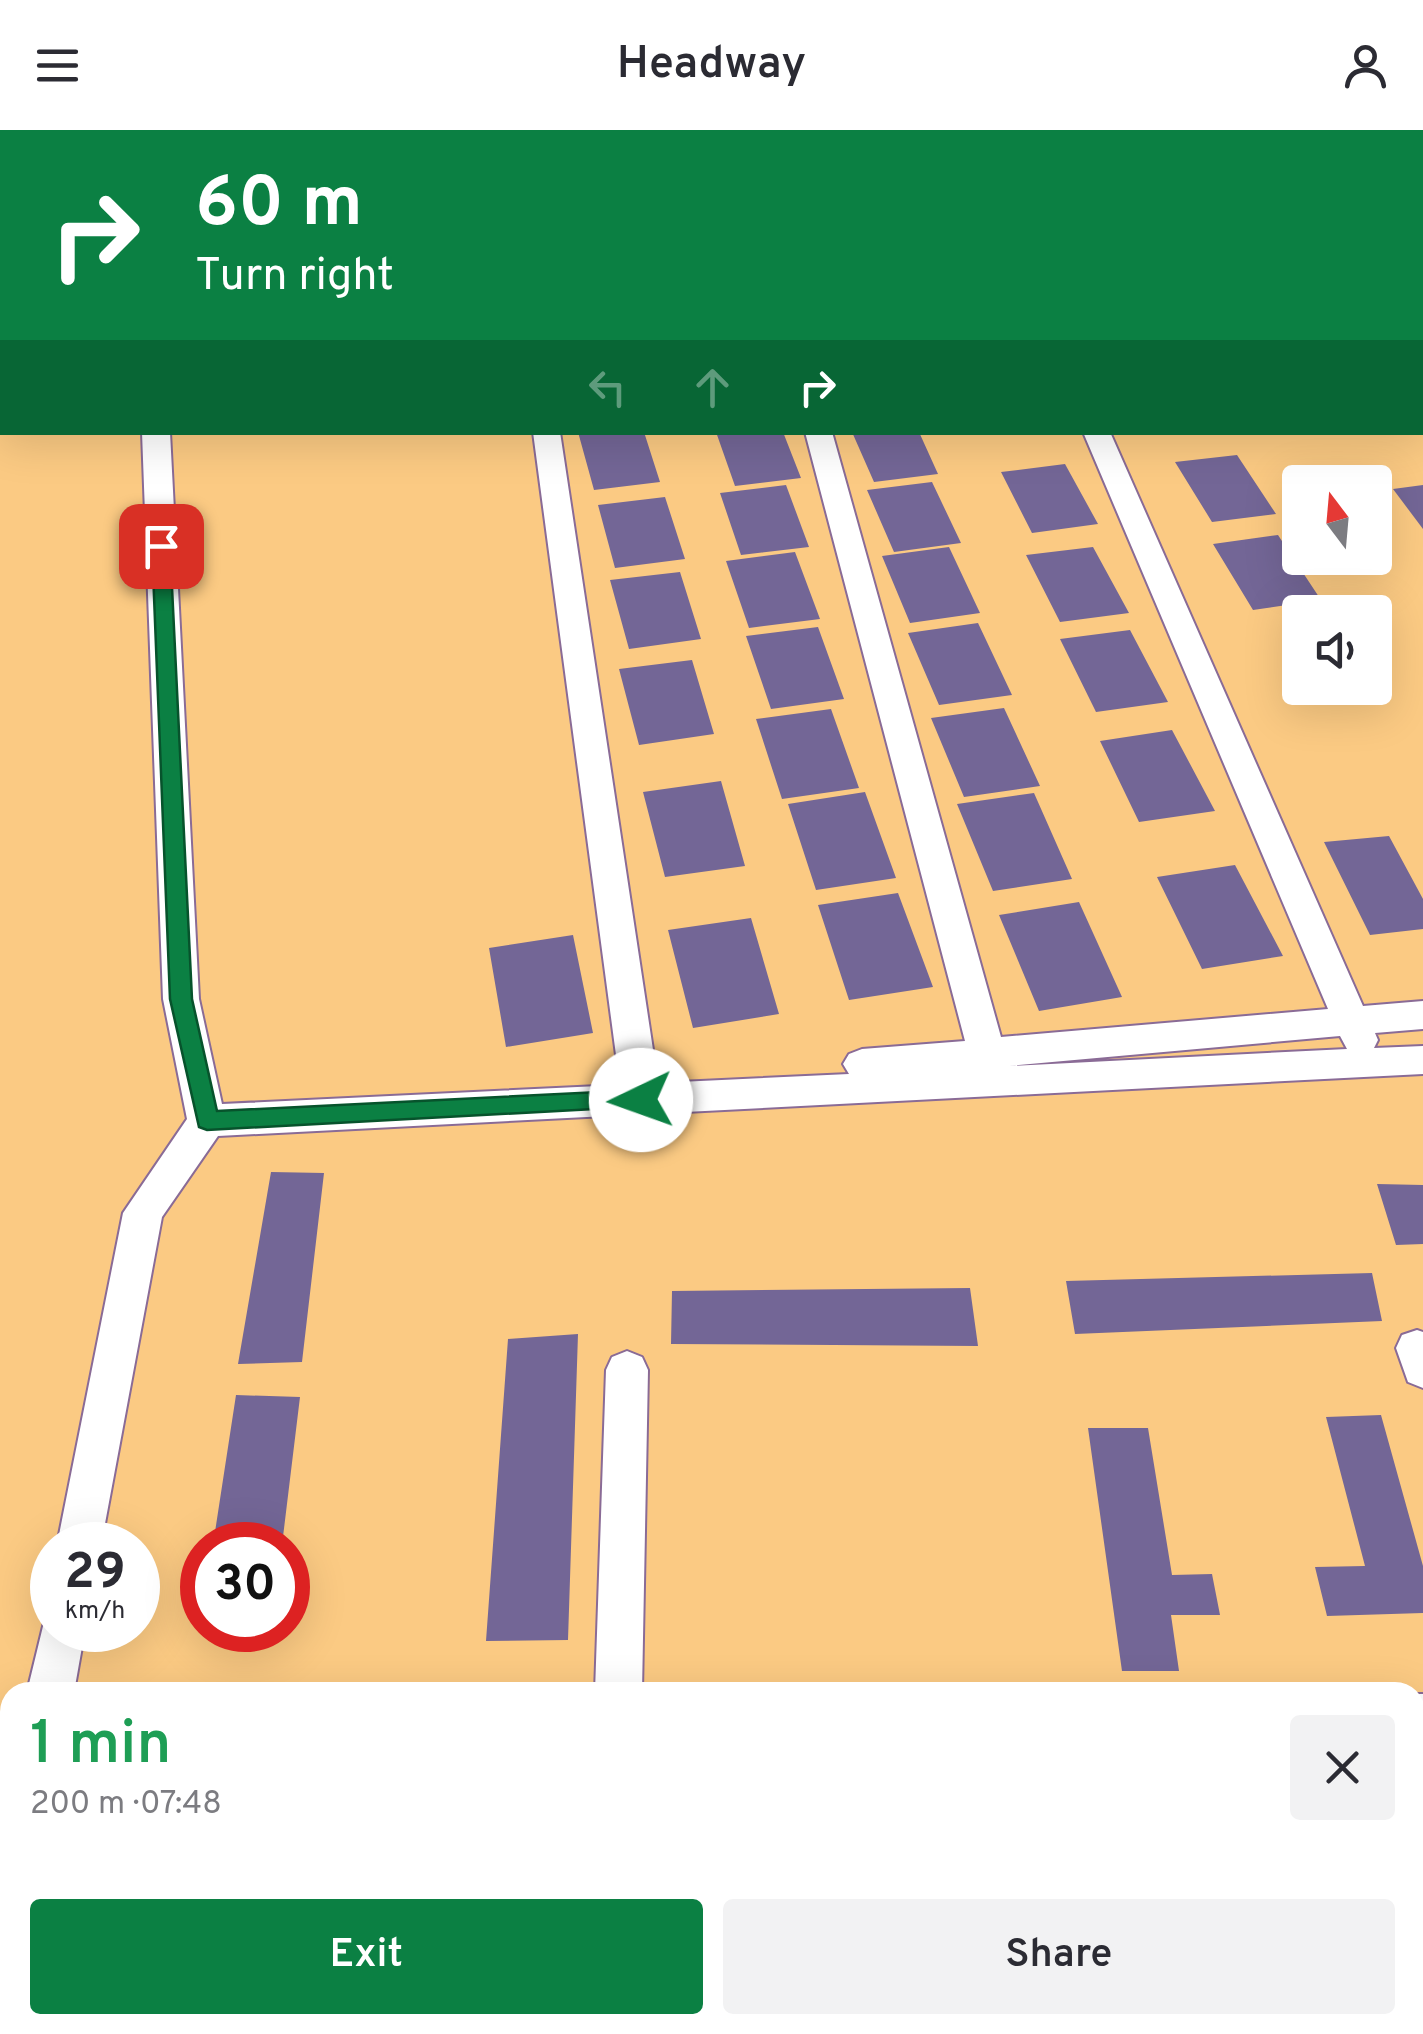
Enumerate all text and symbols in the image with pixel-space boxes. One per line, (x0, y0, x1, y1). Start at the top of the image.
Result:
text: Headway (617, 37, 806, 94)
icon: menu (30, 38, 85, 93)
icon: person (1338, 38, 1393, 93)
text: 60 m (195, 162, 363, 251)
icon: right (30, 170, 160, 300)
text: Turn right (195, 249, 394, 306)
icon: left (580, 360, 635, 415)
icon: ahead (685, 360, 740, 415)
icon: right (790, 360, 845, 415)
north arrow (1282, 465, 1392, 575)
map controls (1282, 465, 1392, 705)
pin (119, 504, 204, 589)
icon: arrive (134, 519, 189, 574)
button: sound (1282, 595, 1392, 705)
position arrow (589, 1048, 693, 1152)
speed limit sign: 30 (180, 1522, 310, 1652)
text: 29 (64, 1543, 126, 1606)
text: km/h (65, 1596, 125, 1628)
text: 1 min (30, 1709, 171, 1785)
button: close (1290, 1715, 1395, 1820)
text: 200 m · 07:48 (30, 1785, 222, 1825)
button: Exit (30, 1899, 703, 2014)
button: Share (723, 1899, 1395, 2014)

